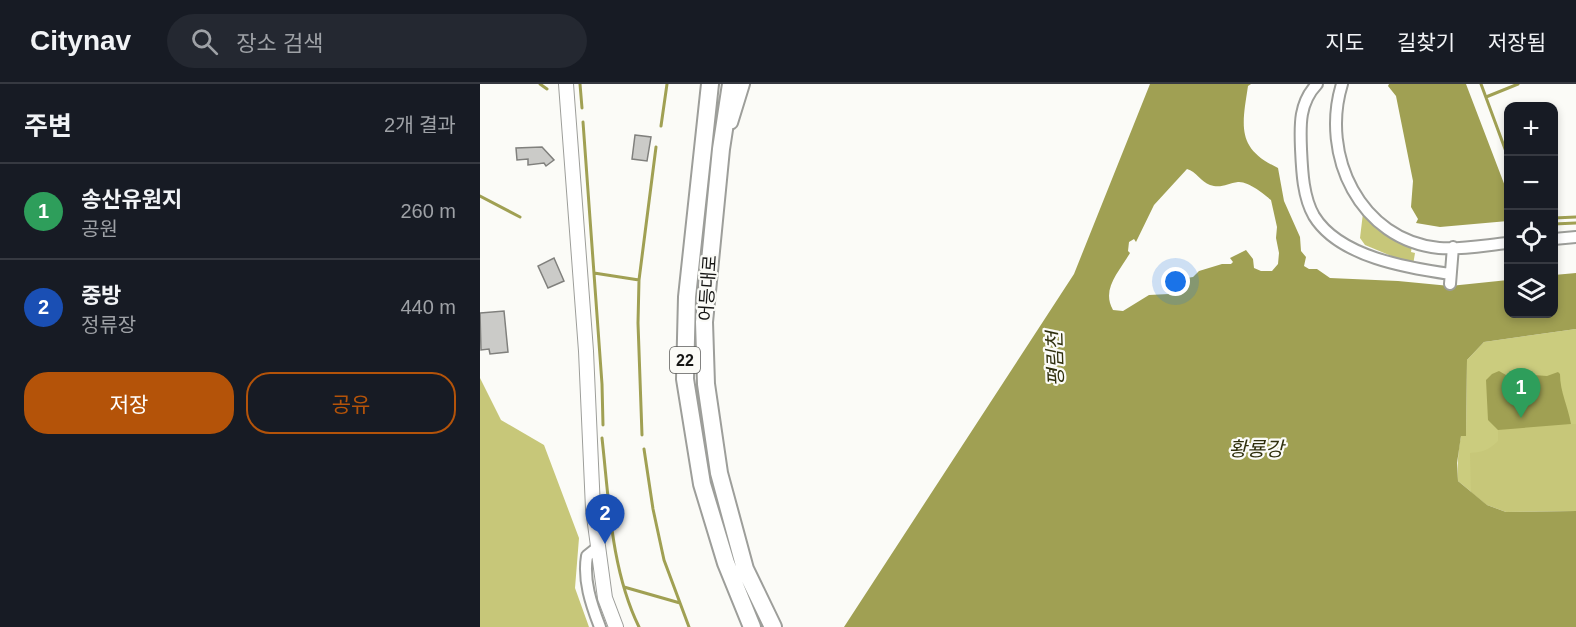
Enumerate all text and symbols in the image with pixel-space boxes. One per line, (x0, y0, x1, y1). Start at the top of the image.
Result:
search box (167, 14, 587, 68)
text: Citynav (30, 25, 131, 56)
icon: search (188, 25, 221, 58)
text: 장소 검색 (236, 31, 323, 56)
text: 지도 (1325, 31, 1364, 54)
text: 길찾기 (1397, 31, 1455, 54)
text: 저장됨 (1488, 31, 1546, 54)
map controls (1504, 102, 1558, 318)
button: + (1504, 102, 1558, 156)
text: 주변 (24, 111, 72, 141)
text: 2개 결과 (384, 114, 456, 136)
button: − (1504, 156, 1558, 210)
text: 송산유원지 (81, 187, 182, 212)
text: 1 (38, 200, 49, 222)
text: 260 m (400, 200, 456, 222)
button: locate (1504, 210, 1558, 264)
text: 공원 (81, 218, 118, 240)
street label: 어등대로 (696, 254, 720, 322)
button: layers (1504, 264, 1558, 318)
your location (1161, 267, 1190, 296)
text: 중방 (81, 283, 121, 308)
text: 2 (38, 296, 49, 318)
text: 440 m (400, 296, 456, 318)
text: 정류장 (81, 314, 136, 336)
water label: 평림천 (1043, 328, 1067, 387)
road number: 22 (670, 347, 700, 373)
pin: 1 (1502, 368, 1540, 418)
button: 저장 (24, 372, 234, 434)
button: 공유 (246, 372, 456, 434)
water label: 황룡강 (1228, 438, 1286, 460)
pin: 2 (586, 494, 624, 544)

